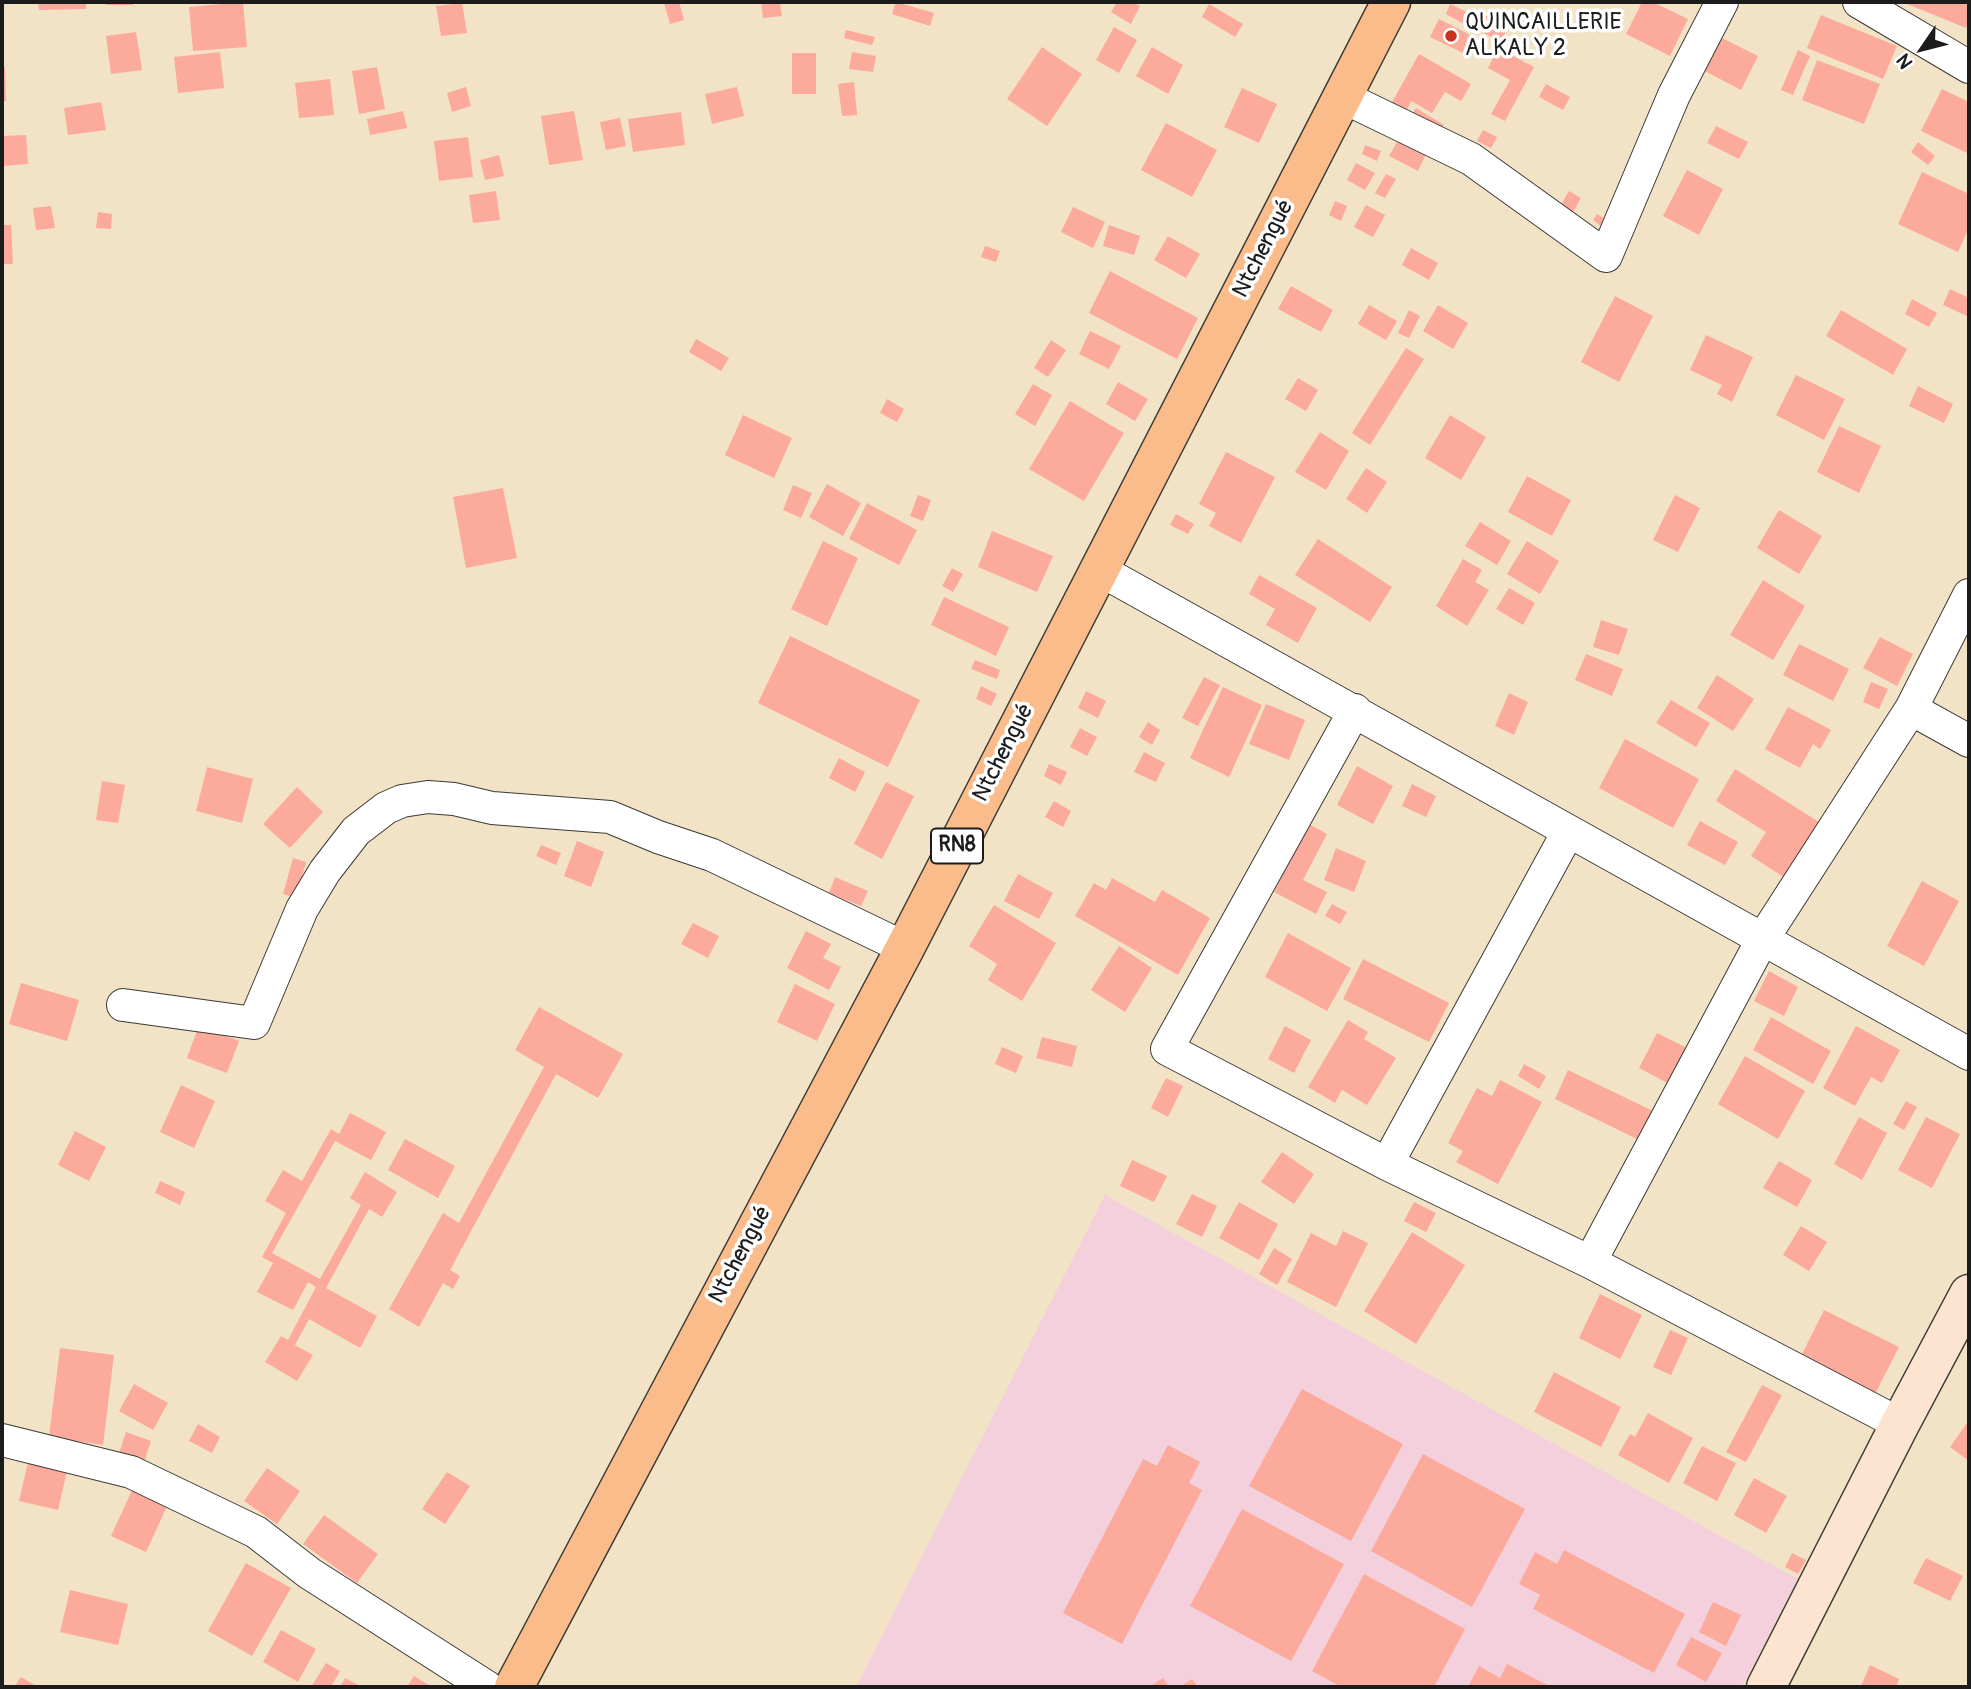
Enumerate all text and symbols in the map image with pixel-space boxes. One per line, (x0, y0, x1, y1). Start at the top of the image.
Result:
place label: QUINCAILLERIE ALKALY 2 (1465, 9, 1622, 63)
north arrow (1887, 14, 1957, 84)
marker: QUINCAILLERIE ALKALY 2 (1443, 28, 1459, 44)
text: N (1891, 49, 1918, 73)
street label: Ntchengué (1228, 195, 1300, 303)
street label: Ntchengué (968, 699, 1040, 807)
road number: RN8 (931, 828, 983, 864)
street label: Ntchengué (704, 1201, 778, 1309)

